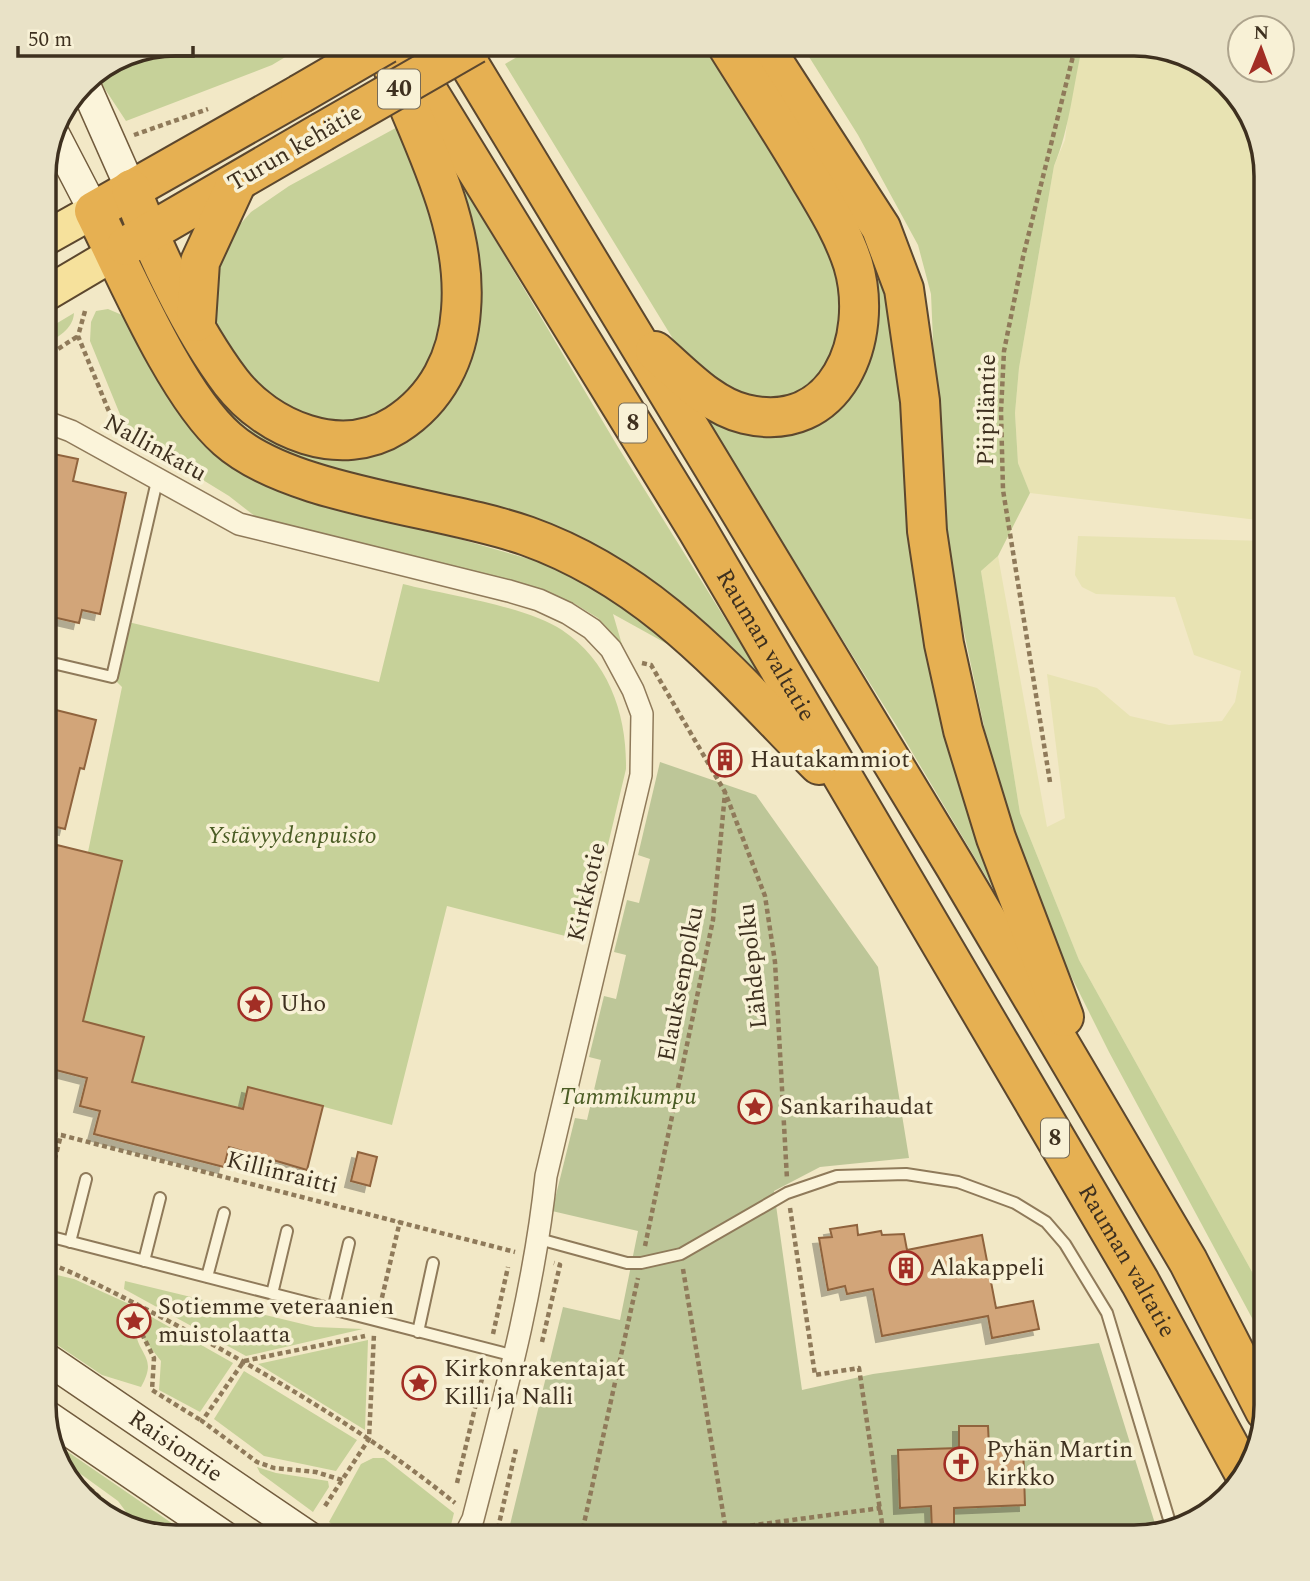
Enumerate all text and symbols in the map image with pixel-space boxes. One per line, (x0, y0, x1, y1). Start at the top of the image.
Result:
scale bar (18, 14, 192, 58)
north arrow (1226, 14, 1296, 84)
text: N (1253, 19, 1269, 48)
text: 50 m (28, 24, 72, 56)
road number: 40 (378, 69, 420, 108)
street label: Turun kehätie (221, 95, 369, 201)
street label: Piipiläntie (968, 354, 1006, 466)
road number: 8 (619, 404, 647, 442)
street label: Nallinkatu (97, 405, 213, 491)
street label: Rauman valtatie (706, 562, 824, 728)
building icon: Hautakammiot (706, 741, 744, 779)
place label: Hautakammiot (750, 742, 910, 778)
park label: Ystävyydenpuisto (207, 818, 377, 854)
street label: Kirkkotie (558, 839, 616, 945)
street label: Lähdepolku (729, 901, 777, 1031)
street label: Elauksenpolku (648, 903, 714, 1065)
place icon: Uho (236, 985, 274, 1023)
place label: Uho (280, 986, 326, 1022)
park label: Tammikumpu (560, 1079, 697, 1115)
place icon: Sankarihaudat (736, 1088, 774, 1126)
place label: Sankarihaudat (780, 1089, 933, 1125)
road number: 8 (1041, 1119, 1069, 1158)
street label: Killinraitti (223, 1142, 341, 1204)
street label: Rauman valtatie (1068, 1177, 1185, 1344)
building icon: Alakappeli (887, 1249, 925, 1287)
place label: Alakappeli (930, 1250, 1045, 1286)
place label: Sotiemme veteraanien muistolaatta (158, 1289, 394, 1353)
place icon: Sotiemme veteraanien muistolaatta (115, 1302, 153, 1340)
place label: Kirkonrakentajat Killi ja Nalli (444, 1351, 626, 1415)
place icon: Kirkonrakentajat Killi ja Nalli (400, 1364, 438, 1402)
street label: Raisiontie (121, 1401, 230, 1492)
place label: Pyhän Martin kirkko (986, 1432, 1133, 1496)
church icon: Pyhän Martin kirkko (942, 1445, 980, 1483)

